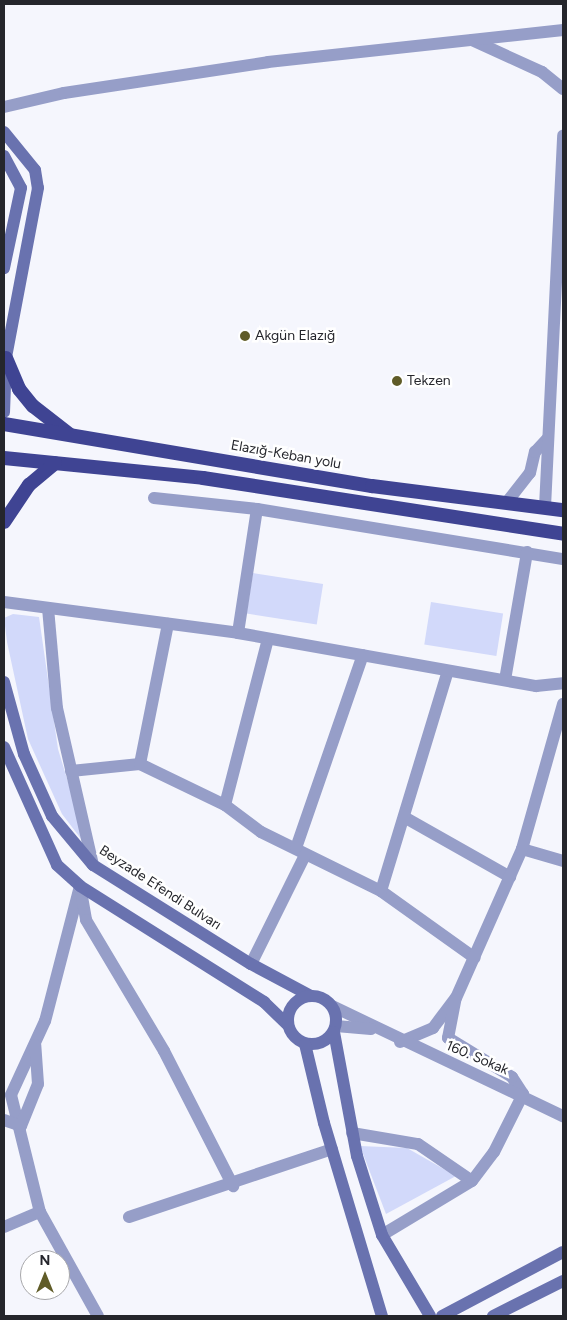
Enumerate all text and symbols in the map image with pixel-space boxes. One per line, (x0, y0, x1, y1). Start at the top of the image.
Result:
place label: Akgün Elazığ (255, 328, 335, 344)
marker: Akgün Elazığ (239, 330, 251, 342)
place label: Tekzen (407, 373, 451, 389)
marker: Tekzen (391, 375, 403, 387)
street label: Elazığ-Keban yolu (230, 437, 342, 473)
street label: Beyzade Efendi Bulvarı (96, 842, 224, 934)
street label: 160. Sokak (443, 1037, 511, 1079)
north arrow (20, 1250, 70, 1300)
text: N (40, 1252, 50, 1269)

